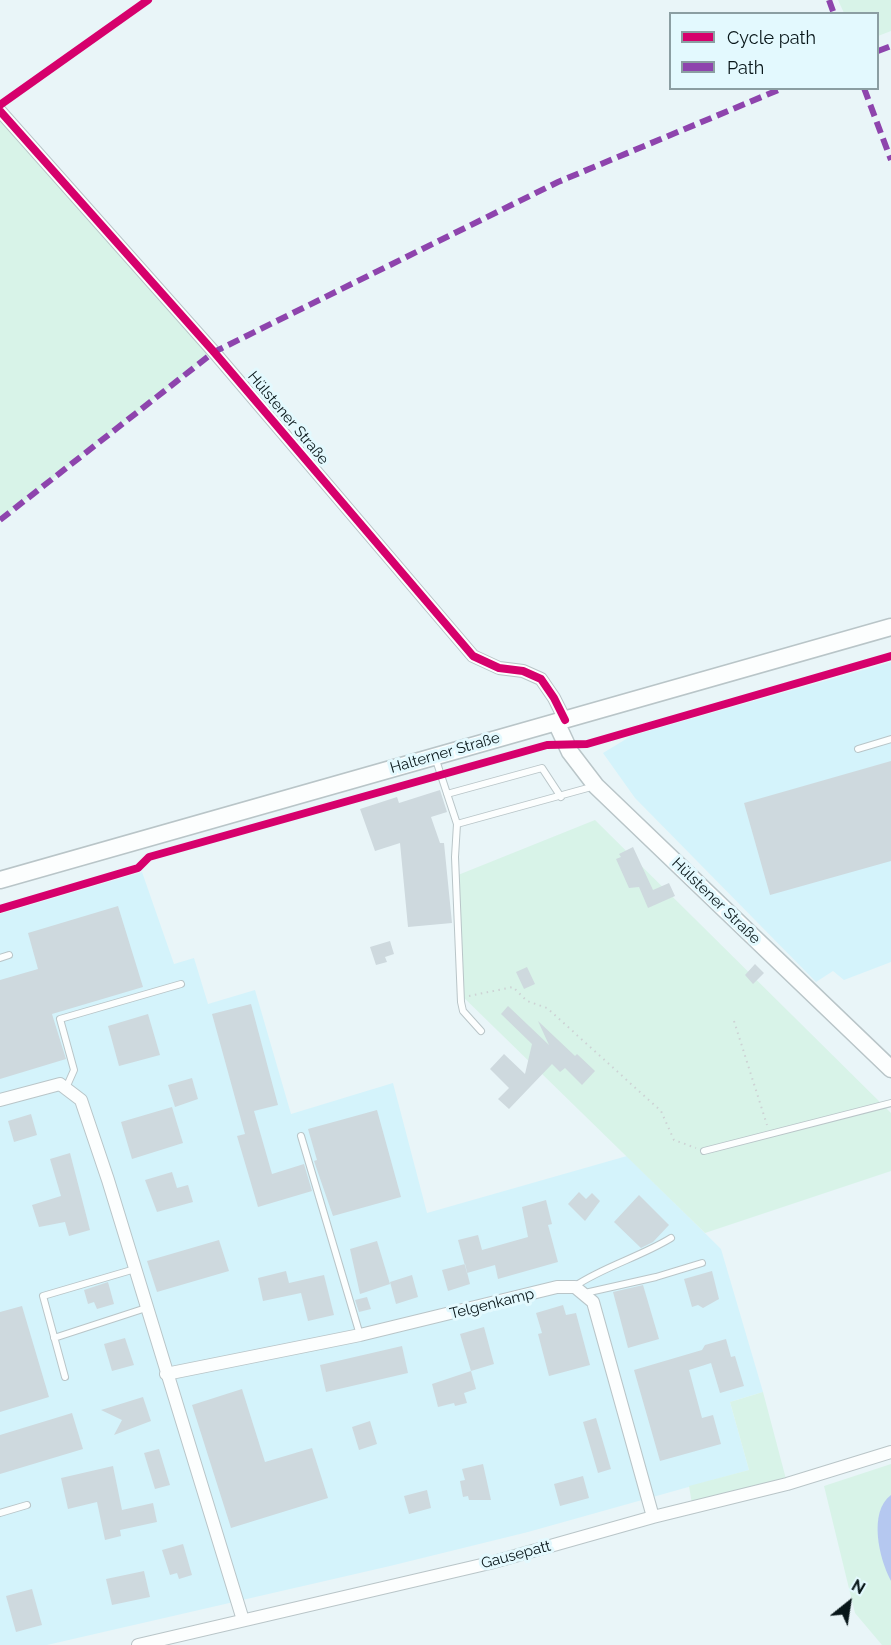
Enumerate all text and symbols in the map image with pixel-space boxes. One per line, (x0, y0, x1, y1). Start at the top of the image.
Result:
legend (669, 12, 879, 90)
text: Cycle path (727, 27, 816, 48)
text: Path (727, 57, 764, 78)
street label: Hülstener Straße (244, 368, 332, 468)
street label: Halterner Straße (388, 729, 502, 777)
street label: Hülstener Straße (668, 854, 764, 948)
street label: Telgenkamp (448, 1285, 536, 1323)
street label: Gausepatt (479, 1537, 553, 1573)
north arrow (819, 1573, 879, 1633)
text: N (848, 1576, 868, 1598)

